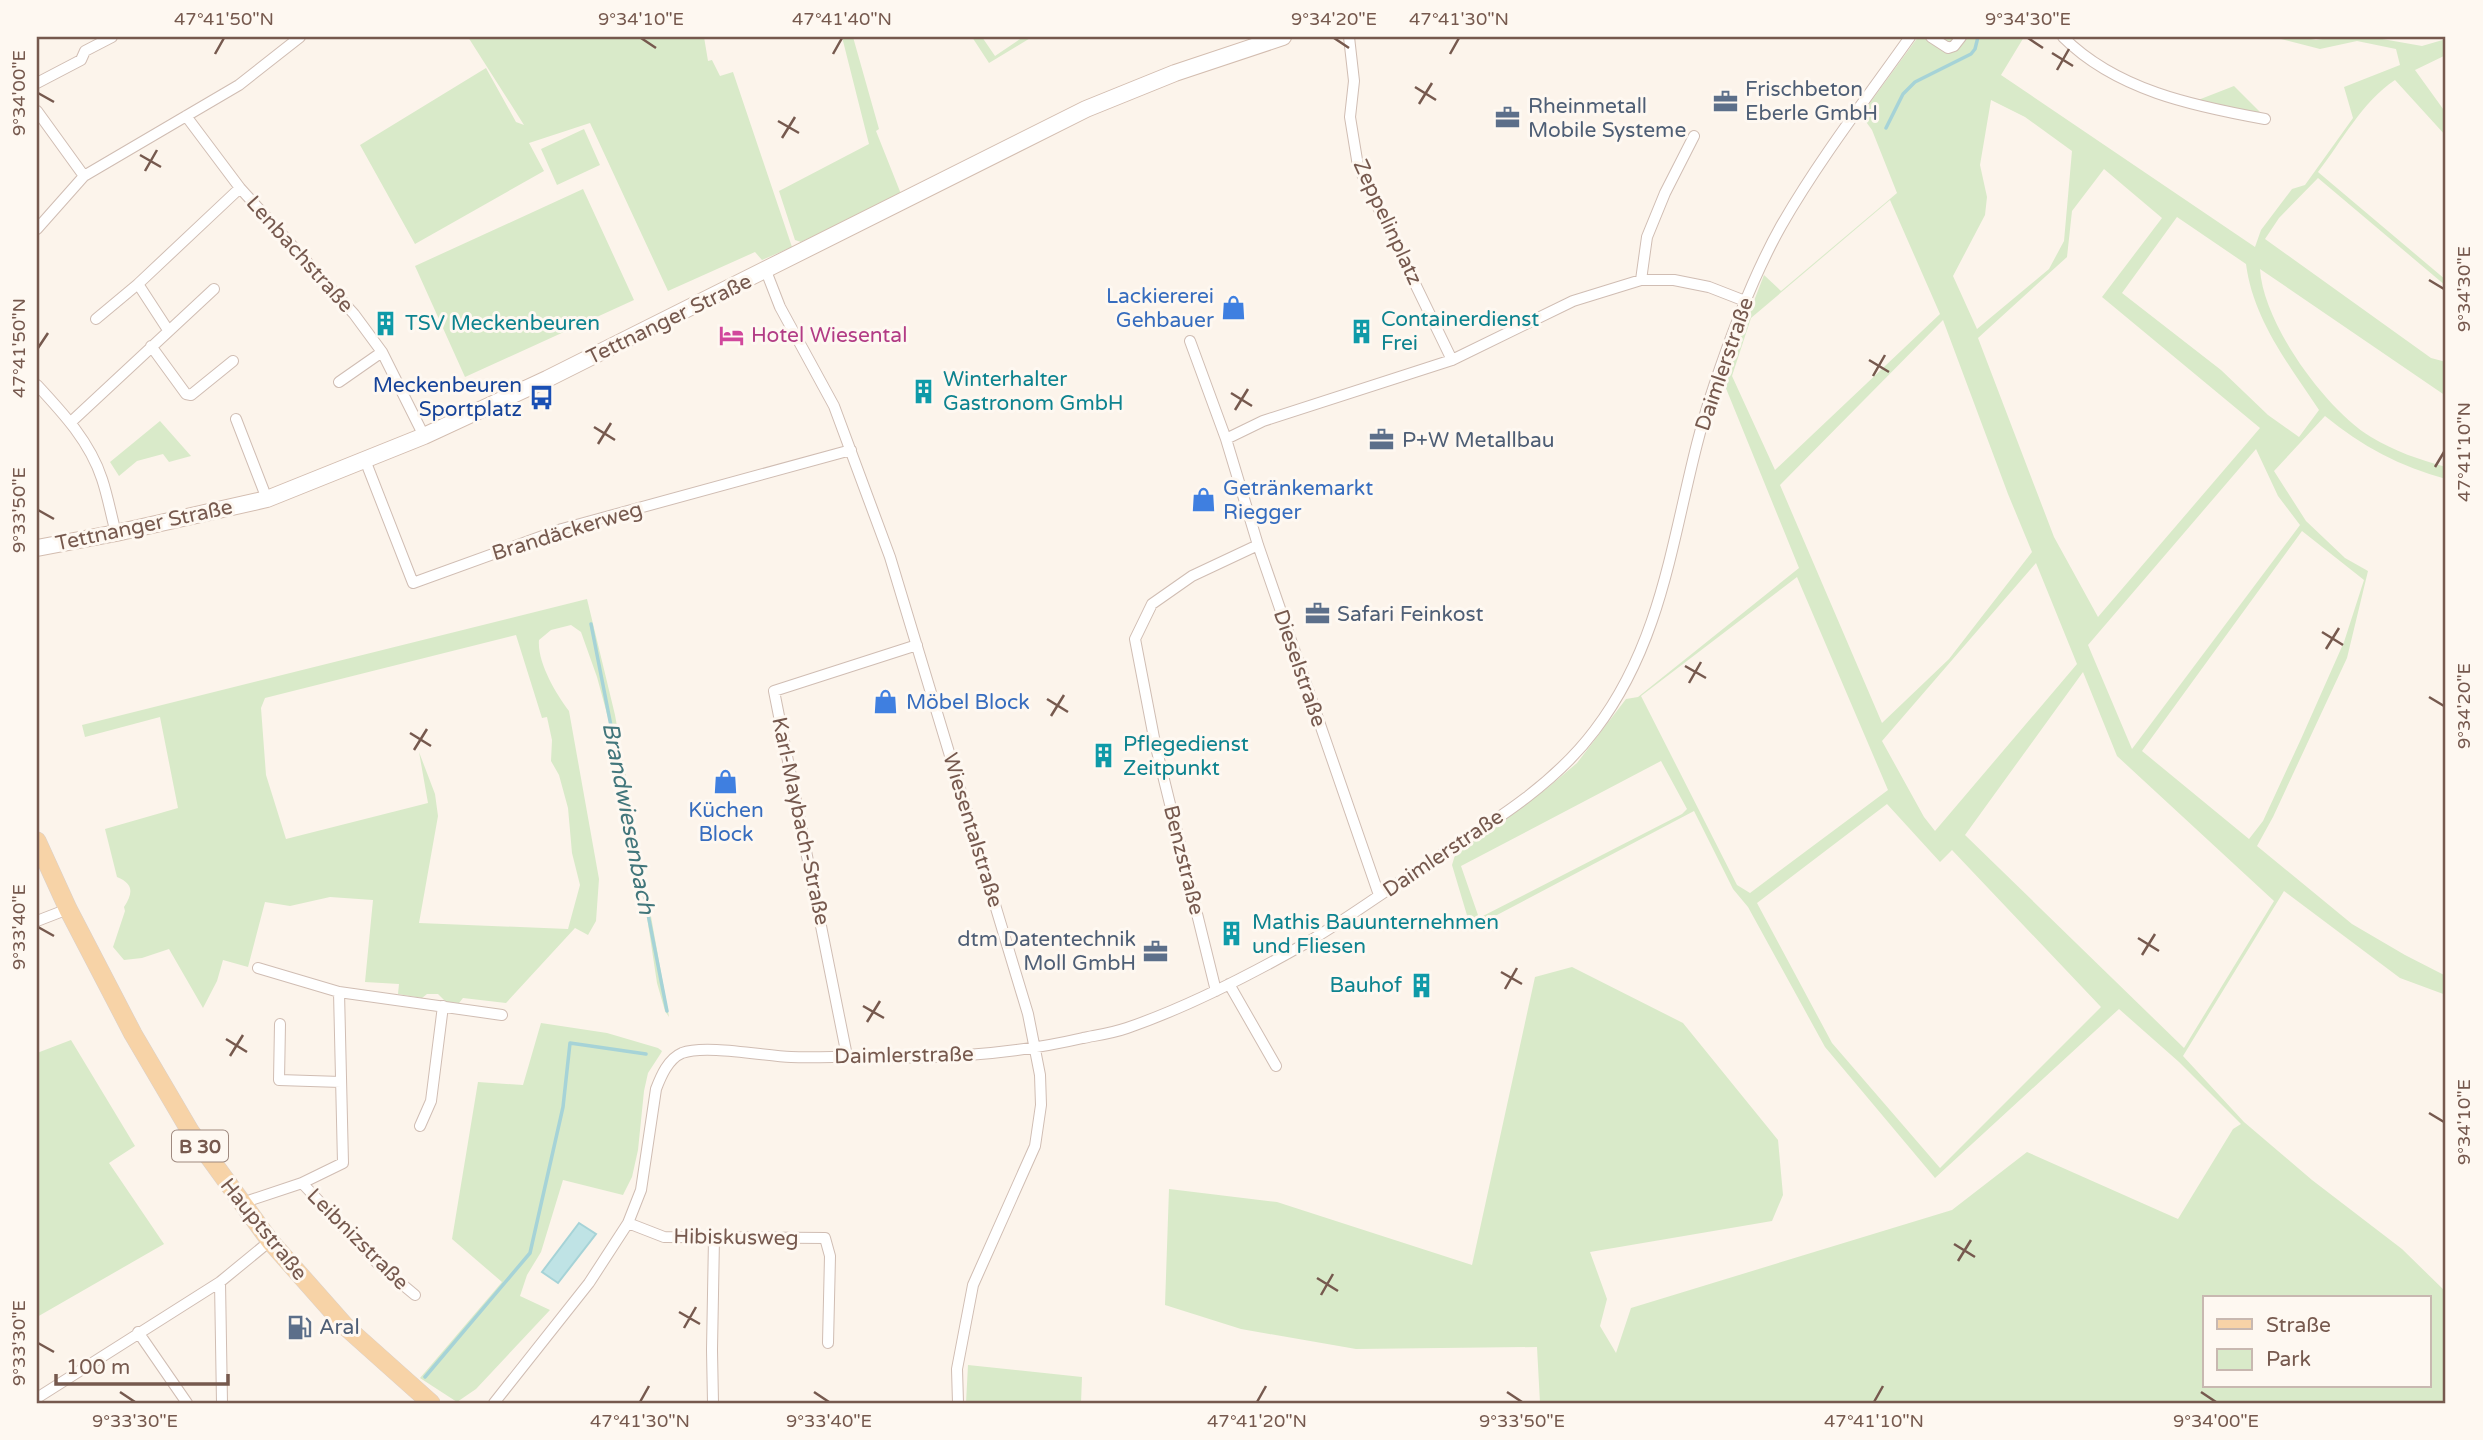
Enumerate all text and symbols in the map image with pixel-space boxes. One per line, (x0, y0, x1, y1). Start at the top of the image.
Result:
text: 47°41'50"N (174, 8, 274, 30)
text: 9°34'10"E (598, 8, 684, 30)
text: 47°41'40"N (792, 8, 892, 30)
text: 9°34'20"E (1291, 8, 1377, 30)
text: 47°41'30"N (1409, 8, 1509, 30)
text: 9°34'30"E (1985, 8, 2071, 30)
text: 9°34'00"E (8, 50, 30, 136)
place label: Frischbeton Eberle GmbH (1745, 77, 1878, 126)
office icon: Frischbeton Eberle GmbH (1711, 87, 1739, 115)
place label: Rheinmetall Mobile Systeme (1528, 94, 1686, 143)
office icon: Rheinmetall Mobile Systeme (1494, 104, 1522, 132)
street label: Zeppelinplatz (1348, 156, 1427, 289)
street label: Lenbachstraße (241, 191, 359, 318)
text: 9°34'30"E (2453, 246, 2475, 332)
street label: Tettnanger Straße (583, 269, 756, 370)
place label: Lackiererei Gehbauer (1106, 284, 1214, 333)
shop icon: Lackiererei Gehbauer (1220, 294, 1248, 322)
street label: Daimlerstraße (1690, 294, 1759, 434)
text: 47°41'50"N (8, 298, 30, 398)
place label: Containerdienst Frei (1381, 307, 1539, 356)
building icon: TSV Meckenbeuren (371, 309, 399, 337)
place label: TSV Meckenbeuren (405, 311, 600, 336)
building icon: Containerdienst Frei (1347, 317, 1375, 345)
hotel icon: Hotel Wiesental (717, 321, 745, 349)
place label: Hotel Wiesental (751, 323, 907, 348)
place label: Winterhalter Gastronom GmbH (943, 367, 1124, 416)
place label: Meckenbeuren Sportplatz (373, 373, 522, 422)
building icon: Winterhalter Gastronom GmbH (909, 377, 937, 405)
bus stop icon: Meckenbeuren Sportplatz (528, 383, 556, 411)
text: 47°41'10"N (2453, 402, 2475, 502)
office icon: P+W Metallbau (1368, 426, 1396, 454)
place label: P+W Metallbau (1402, 428, 1555, 453)
text: 9°33'50"E (8, 467, 30, 553)
place label: Getränkemarkt Riegger (1223, 476, 1373, 525)
shop icon: Getränkemarkt Riegger (1189, 486, 1217, 514)
street label: Tettnanger Straße (53, 494, 235, 556)
street label: Brandäckerweg (489, 497, 645, 566)
office icon: Safari Feinkost (1303, 600, 1331, 628)
place label: Safari Feinkost (1337, 602, 1484, 627)
street label: Dieselstraße (1268, 606, 1331, 730)
text: 9°34'20"E (2453, 663, 2475, 749)
shop icon: Möbel Block (872, 688, 900, 716)
place label: Möbel Block (906, 690, 1030, 715)
street label: Karl-Maybach-Straße (766, 715, 835, 927)
water label: Brandwiesenbach (596, 720, 661, 917)
place label: Pflegedienst Zeitpunkt (1123, 732, 1249, 781)
building icon: Pflegedienst Zeitpunkt (1089, 742, 1117, 770)
street label: Wiesentalstraße (937, 750, 1008, 911)
shop icon: Küchen Block (712, 767, 740, 795)
place label: Küchen Block (688, 798, 764, 847)
street label: Benzstraße (1158, 803, 1209, 918)
street label: Daimlerstraße (1378, 804, 1508, 903)
text: 9°33'40"E (8, 884, 30, 970)
place label: Mathis Bauunternehmen und Fliesen (1252, 910, 1499, 959)
building icon: Mathis Bauunternehmen und Fliesen (1218, 920, 1246, 948)
place label: dtm Datentechnik Moll GmbH (957, 927, 1136, 976)
office icon: dtm Datentechnik Moll GmbH (1142, 937, 1170, 965)
building icon: Bauhof (1408, 971, 1436, 999)
place label: Bauhof (1329, 973, 1402, 998)
street label: Daimlerstraße (834, 1042, 974, 1069)
text: 9°34'10"E (2453, 1079, 2475, 1165)
road number: B 30 (172, 1130, 228, 1162)
street label: Hauptstraße (215, 1173, 312, 1285)
street label: Leibnizstraße (302, 1183, 414, 1295)
street label: Hibiskusweg (673, 1224, 799, 1251)
legend (2203, 1296, 2430, 1388)
text: 9°33'30"E (8, 1300, 30, 1386)
fuel station icon: Aral (285, 1313, 313, 1341)
text: Straße (2266, 1313, 2331, 1338)
place label: Aral (319, 1315, 360, 1340)
scale bar (56, 1342, 228, 1386)
text: Park (2266, 1347, 2311, 1372)
text: 100 m (66, 1355, 130, 1380)
text: 9°33'30"E (92, 1410, 178, 1432)
text: 47°41'30"N (590, 1410, 690, 1432)
text: 9°33'40"E (786, 1410, 872, 1432)
text: 47°41'20"N (1207, 1410, 1307, 1432)
text: 9°33'50"E (1479, 1410, 1565, 1432)
text: 47°41'10"N (1824, 1410, 1924, 1432)
text: 9°34'00"E (2173, 1410, 2259, 1432)

